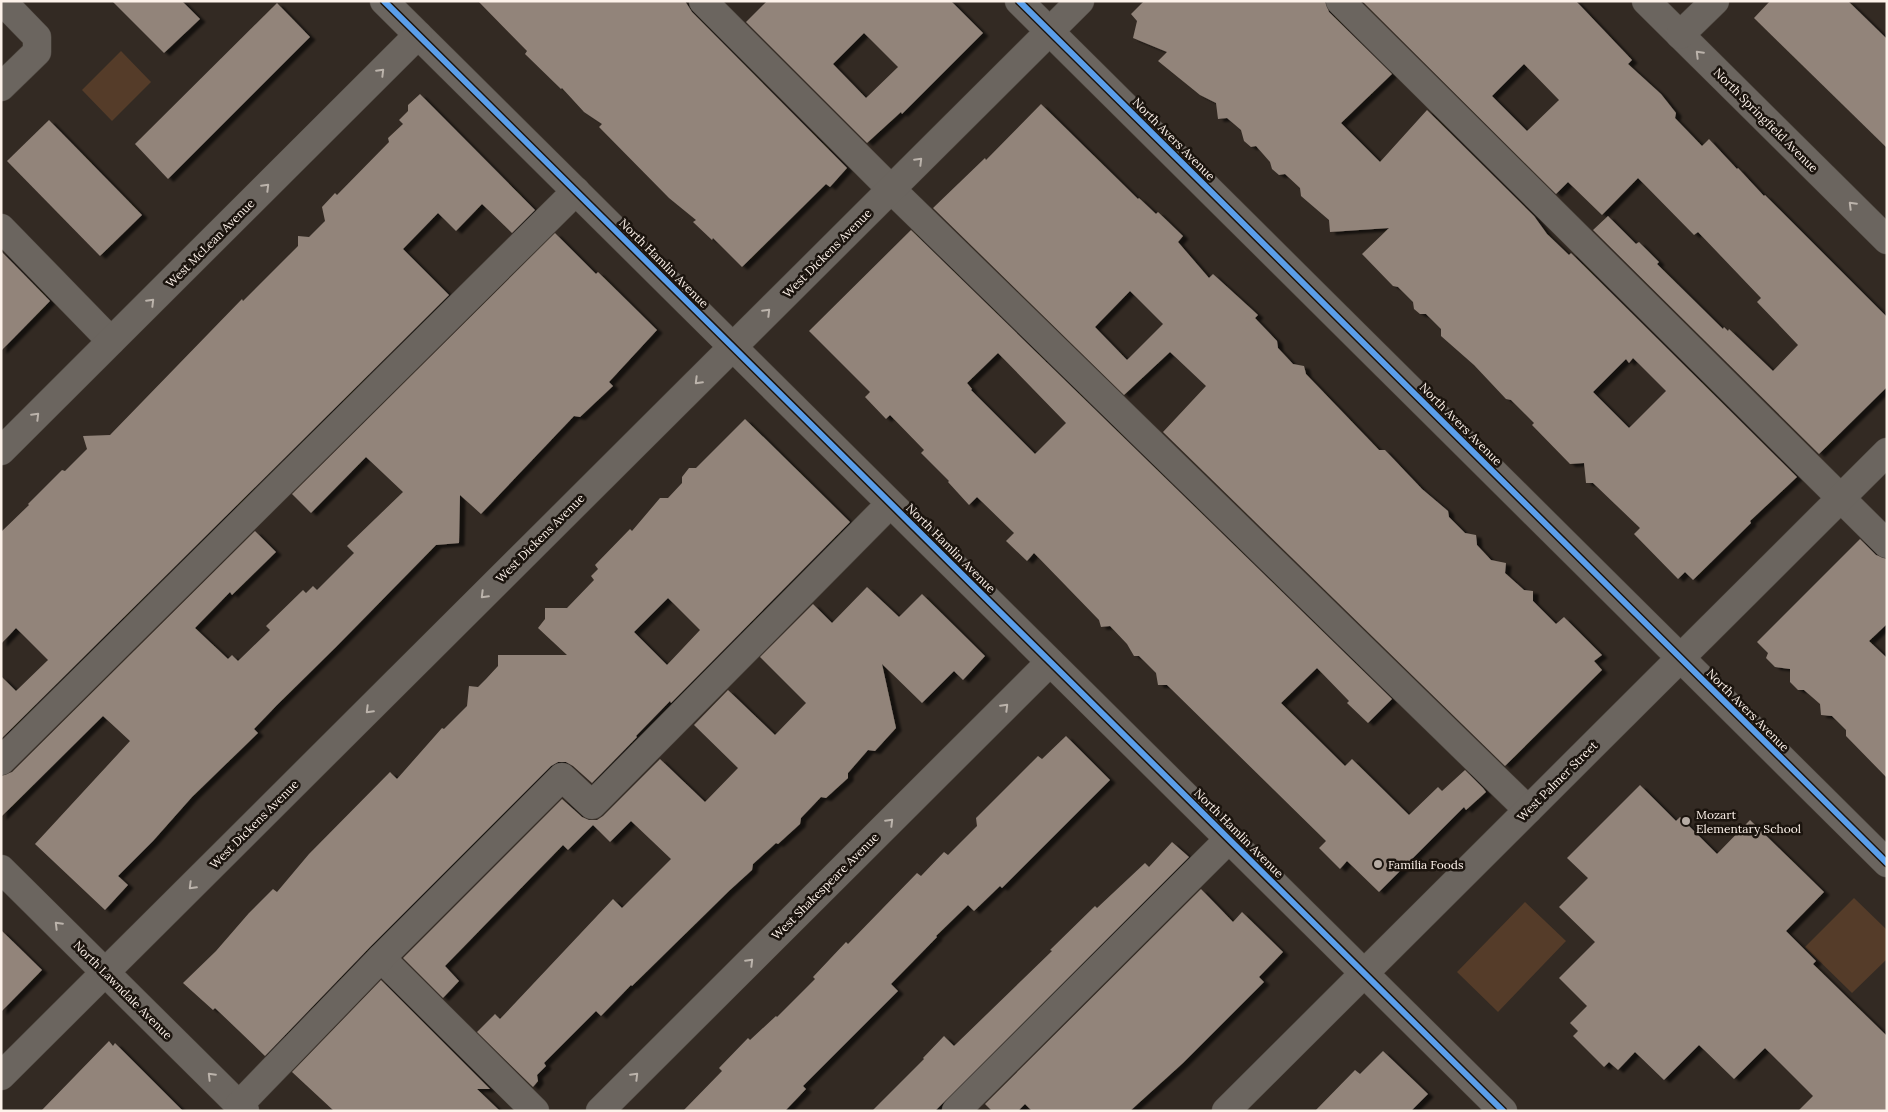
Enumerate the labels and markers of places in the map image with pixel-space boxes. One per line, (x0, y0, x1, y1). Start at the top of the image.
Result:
place label: Mozart Elementary School (1696, 807, 1801, 836)
marker: Mozart Elementary School (1680, 815, 1692, 827)
place label: Familia Foods (1388, 857, 1464, 872)
marker: Familia Foods (1372, 858, 1384, 870)

